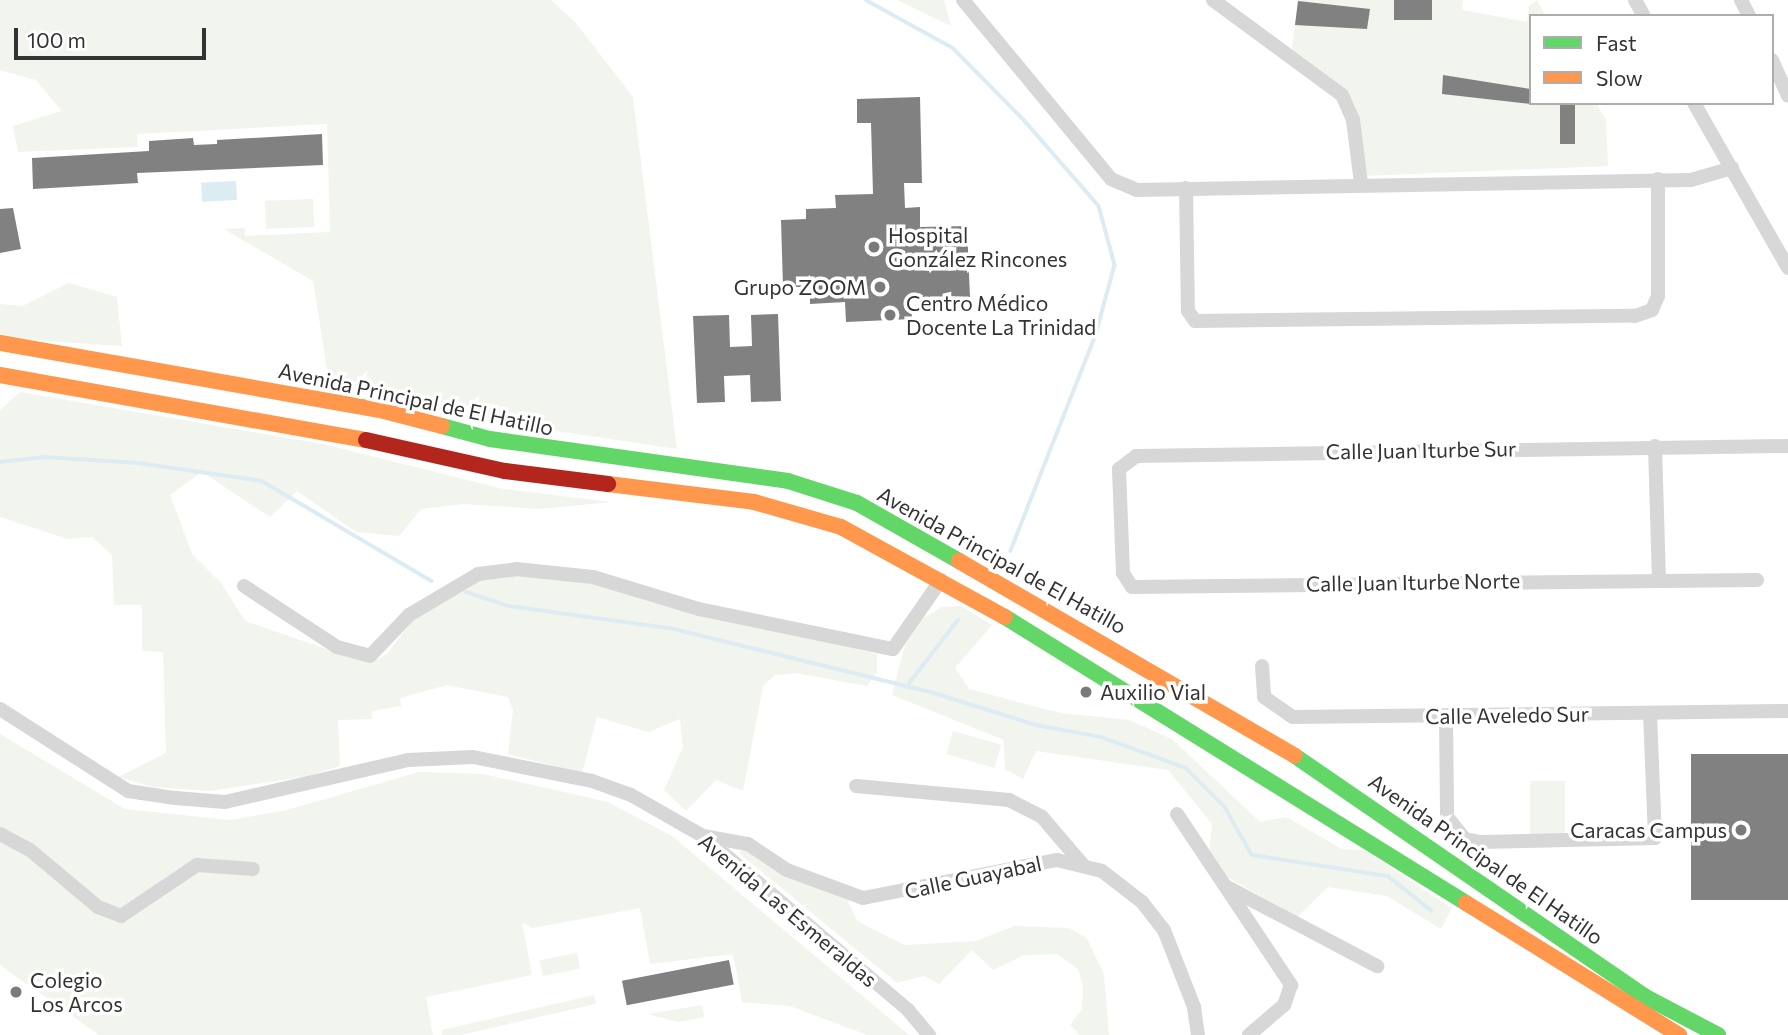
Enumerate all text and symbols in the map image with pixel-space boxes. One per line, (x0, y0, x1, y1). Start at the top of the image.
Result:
scale bar (18, 14, 210, 58)
legend (1529, 14, 1774, 105)
text: 100 m (27, 27, 86, 52)
text: Fast (1596, 30, 1637, 55)
text: Slow (1596, 65, 1643, 90)
place label: Hospital González Rincones (888, 222, 1067, 272)
marker: Hospital González Rincones (866, 239, 882, 255)
place label: Grupo ZOOM (734, 274, 866, 300)
marker: Grupo ZOOM (872, 279, 888, 295)
place label: Centro Médico Docente La Trinidad (906, 290, 1096, 340)
marker: Centro Médico Docente La Trinidad (880, 305, 900, 325)
street label: Avenida Principal de El Hatillo (276, 358, 556, 440)
street label: Calle Juan Iturbe Sur (1326, 436, 1516, 464)
street label: Avenida Principal de El Hatillo (873, 481, 1131, 639)
street label: Calle Juan Iturbe Norte (1306, 568, 1520, 596)
place label: Auxilio Vial (1100, 679, 1206, 705)
marker: Auxilio Vial (1078, 684, 1094, 700)
street label: Calle Aveledo Sur (1425, 701, 1589, 729)
street label: Avenida Principal de El Hatillo (1364, 768, 1608, 950)
place label: Caracas Campus (1570, 817, 1727, 843)
marker: Caracas Campus (1733, 822, 1749, 838)
street label: Avenida Las Esmeraldas (694, 828, 882, 992)
street label: Calle Guayabal (902, 850, 1044, 904)
place label: Colegio Los Arcos (30, 967, 123, 1017)
marker: Colegio Los Arcos (8, 984, 24, 1000)

